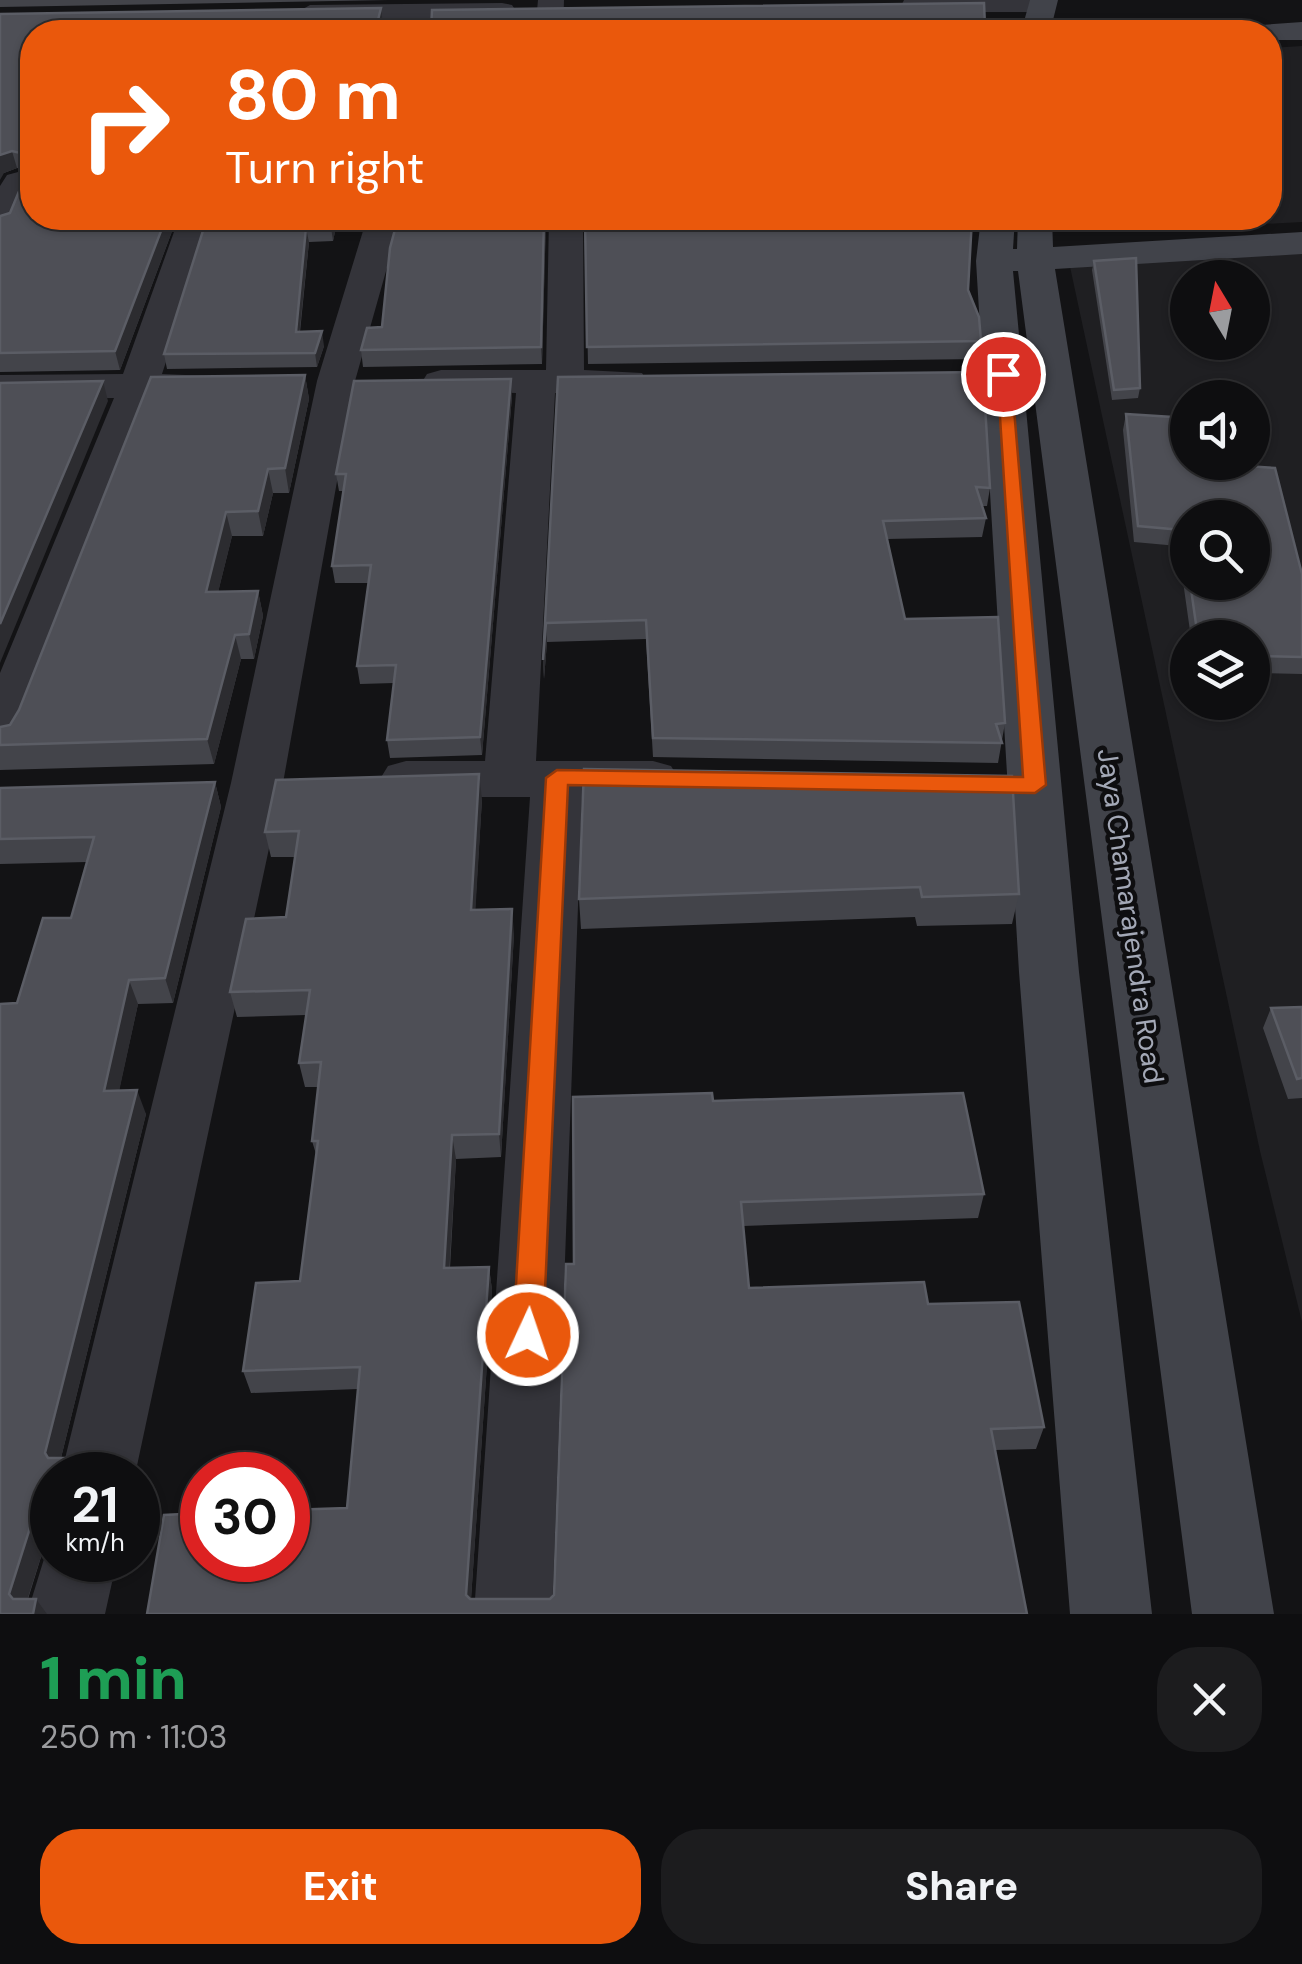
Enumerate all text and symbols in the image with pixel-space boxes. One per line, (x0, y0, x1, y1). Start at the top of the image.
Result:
text: 80 m (225, 50, 401, 141)
icon: right (60, 60, 190, 190)
text: Turn right (225, 138, 424, 197)
north arrow (1170, 260, 1270, 360)
map controls (1170, 260, 1270, 720)
pin (961, 332, 1046, 417)
icon: arrive (976, 347, 1031, 402)
button: sound (1170, 380, 1270, 480)
button: search (1170, 500, 1270, 600)
button: layers (1170, 620, 1270, 720)
street label: Jaya Chamarajendra Road (1089, 746, 1172, 1086)
position arrow (476, 1283, 580, 1387)
speed limit sign: 30 (180, 1452, 310, 1582)
text: 21 (71, 1472, 119, 1538)
text: km/h (65, 1526, 125, 1559)
text: 1 min (40, 1639, 187, 1718)
button: close (1157, 1647, 1262, 1752)
text: 250 m · 11:03 (40, 1716, 227, 1758)
button: Exit (40, 1829, 641, 1944)
button: Share (661, 1829, 1262, 1944)

